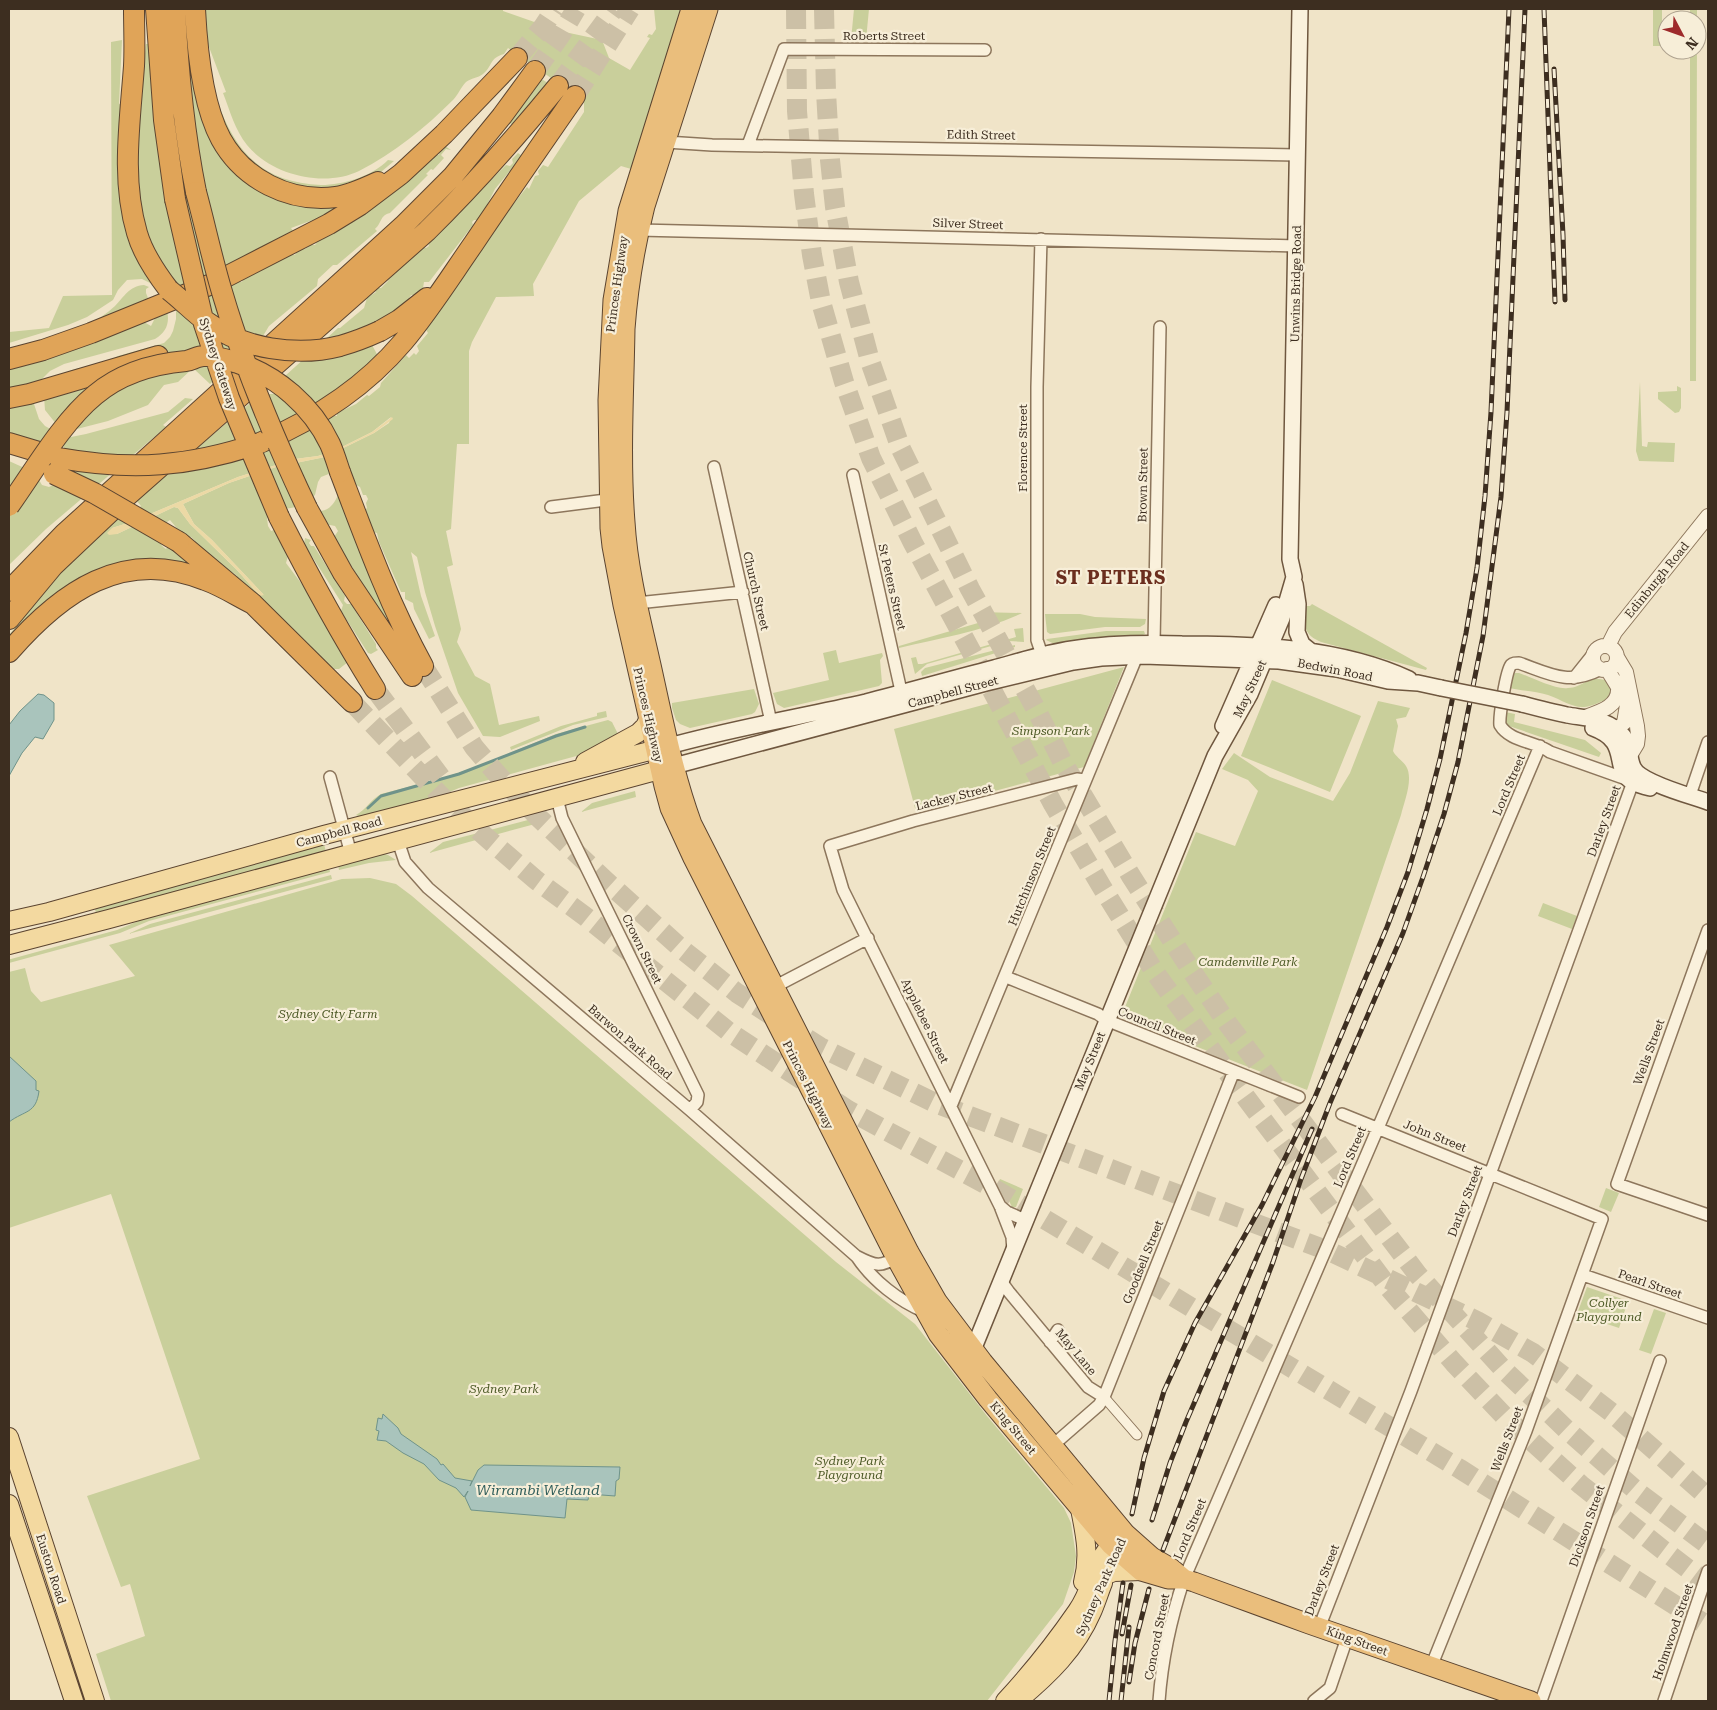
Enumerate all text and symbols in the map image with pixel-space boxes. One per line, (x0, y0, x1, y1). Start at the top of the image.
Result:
north arrow (1657, 10, 1707, 60)
street label: Roberts Street (843, 29, 926, 43)
text: N (1682, 34, 1701, 53)
street label: Edith Street (946, 127, 1016, 143)
street label: Silver Street (932, 216, 1004, 232)
street label: Unwins Bridge Road (1288, 225, 1304, 343)
street label: Princes Highway (603, 234, 631, 333)
street label: Sydney Gateway (197, 316, 240, 413)
street label: Florence Street (1016, 403, 1030, 492)
street label: Brown Street (1135, 447, 1151, 523)
street label: Edinburgh Road (1622, 539, 1692, 621)
street label: St Peters Street (875, 543, 909, 632)
street label: Church Street (740, 550, 772, 632)
district label: ST PETERS (1056, 567, 1166, 588)
street label: Bedwin Road (1296, 656, 1374, 684)
street label: May Street (1231, 657, 1270, 720)
street label: Princes Highway (630, 666, 666, 765)
street label: Campbell Street (906, 673, 1000, 711)
park label: Simpson Park (1011, 724, 1090, 738)
street label: Lord Street (1490, 752, 1528, 818)
street label: Lackey Street (914, 781, 994, 813)
street label: Darley Street (1585, 783, 1624, 859)
street label: Campbell Road (295, 814, 384, 850)
street label: Hutchinson Street (1006, 824, 1059, 928)
street label: Crown Street (619, 912, 665, 987)
park label: Camdenville Park (1198, 955, 1298, 969)
street label: Applebee Street (898, 976, 952, 1066)
street label: Barwon Park Road (585, 1002, 675, 1082)
street label: Council Street (1116, 1004, 1199, 1048)
park label: Sydney City Farm (277, 1007, 378, 1021)
street label: Wells Street (1631, 1017, 1668, 1087)
street label: May Street (1072, 1029, 1108, 1092)
street label: Princes Highway (780, 1038, 837, 1132)
street label: John Street (1401, 1117, 1469, 1155)
street label: Lord Street (1331, 1124, 1369, 1190)
street label: Darley Street (1445, 1163, 1485, 1239)
street label: Goodsell Street (1120, 1218, 1166, 1306)
street label: Pearl Street (1616, 1267, 1684, 1302)
park label: Collyer Playground (1575, 1296, 1642, 1324)
street label: May Lane (1053, 1326, 1100, 1378)
park label: Sydney Park (468, 1382, 539, 1396)
street label: King Street (987, 1399, 1039, 1458)
street label: Wells Street (1488, 1404, 1526, 1474)
park label: Sydney Park Playground (814, 1454, 885, 1482)
water label: Wirrambi Wetland (476, 1482, 600, 1498)
street label: Dickson Street (1566, 1483, 1608, 1569)
street label: Lord Street (1171, 1496, 1209, 1562)
street label: Euston Road (33, 1532, 69, 1606)
street label: Sydney Park Road (1073, 1536, 1129, 1638)
street label: Darley Street (1302, 1542, 1342, 1618)
street label: Holmwood Street (1650, 1581, 1696, 1682)
street label: Concord Street (1142, 1592, 1172, 1681)
street label: King Street (1324, 1623, 1390, 1659)

